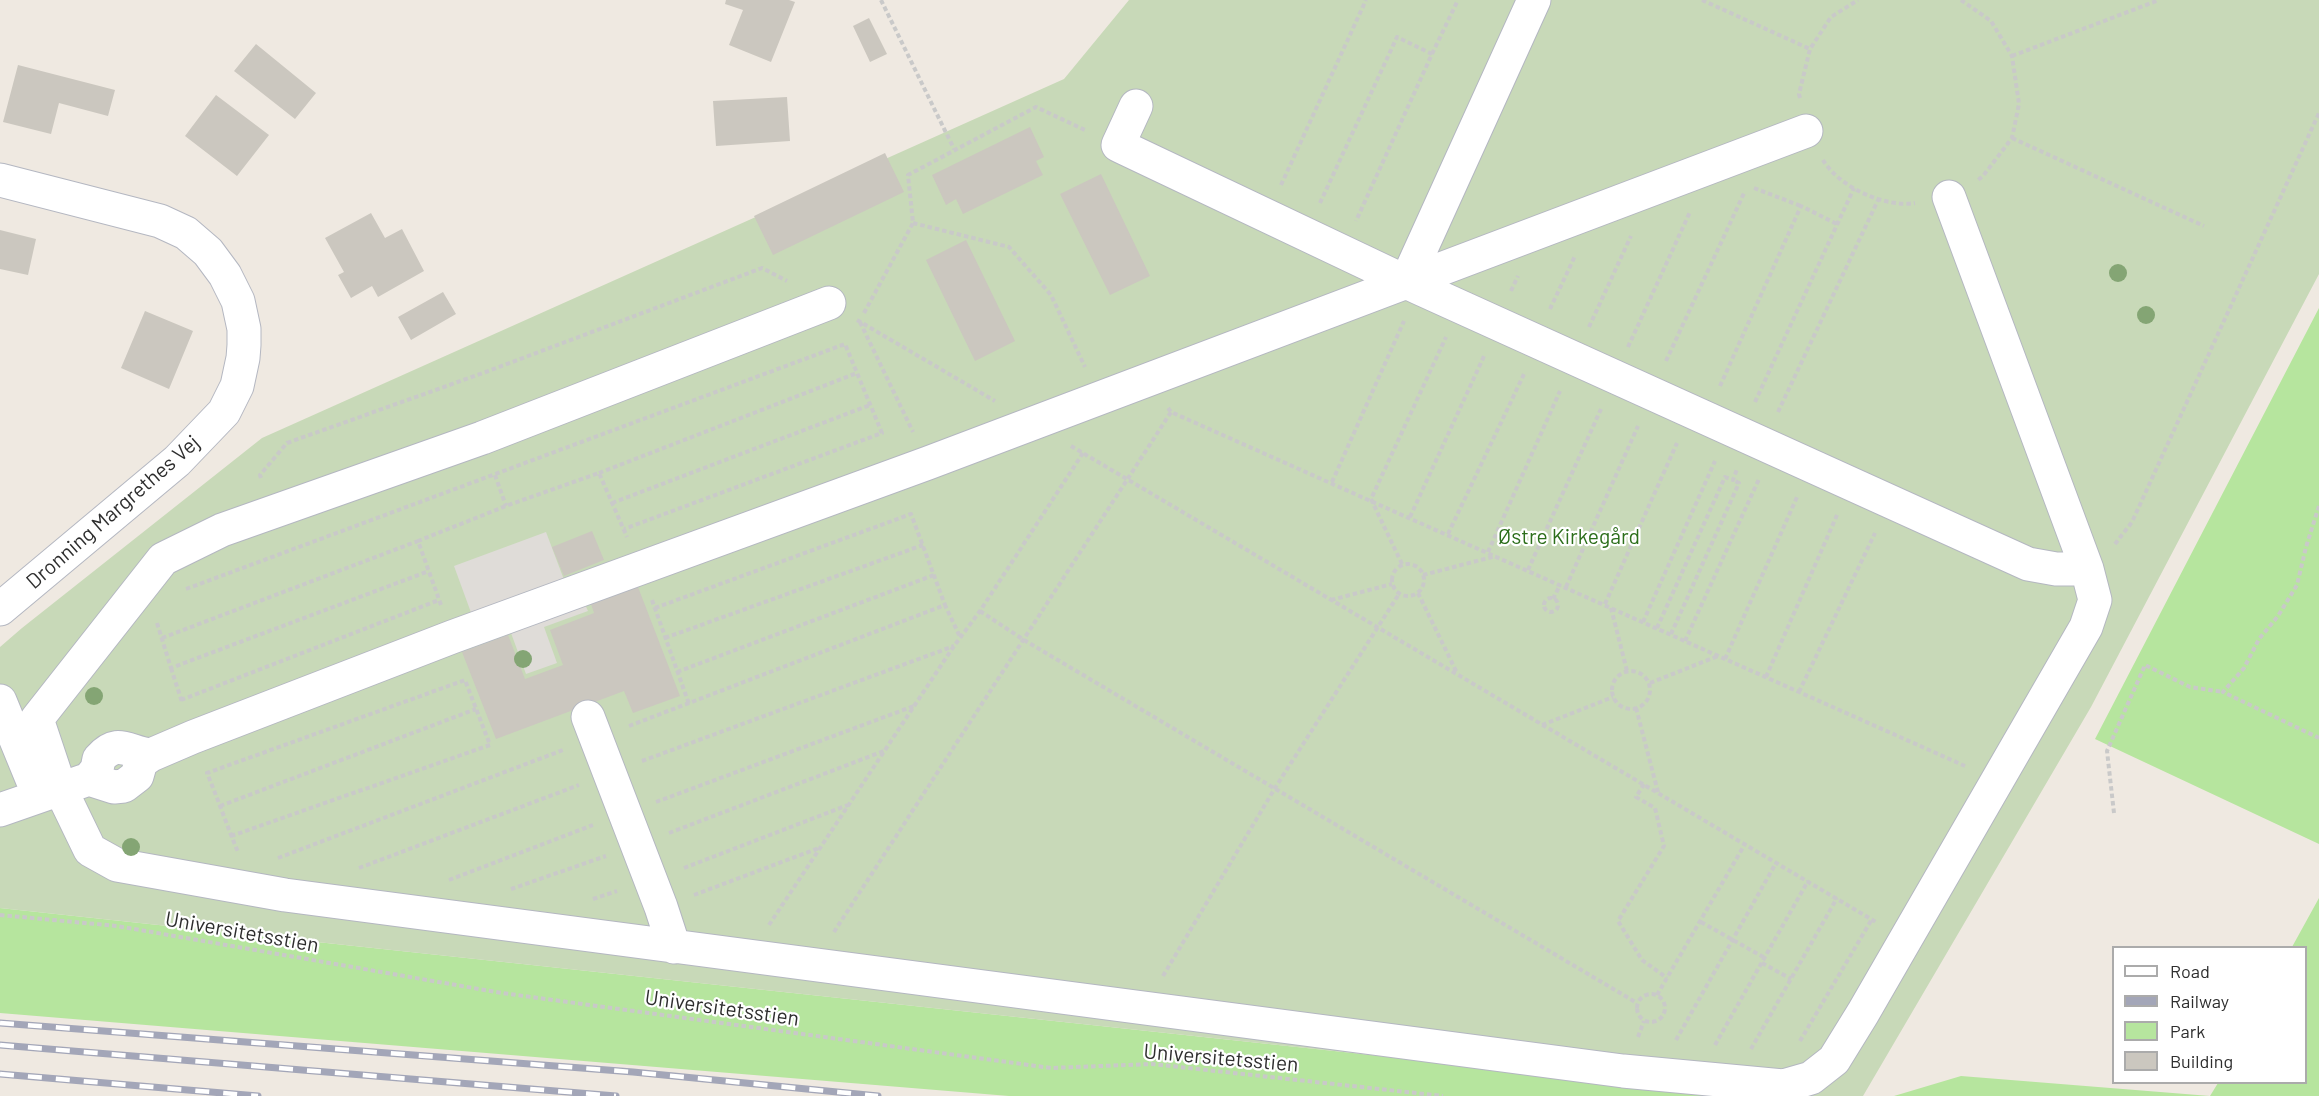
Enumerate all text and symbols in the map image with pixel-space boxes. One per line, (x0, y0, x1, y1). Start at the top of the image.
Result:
street label: Dronning Margrethes Vej (21, 430, 205, 594)
park label: Østre Kirkegård (1498, 524, 1640, 550)
street label: Universitetsstien (163, 906, 321, 958)
legend (2112, 946, 2307, 1084)
text: Road (2170, 960, 2210, 982)
street label: Universitetsstien (643, 985, 801, 1031)
text: Railway (2170, 990, 2229, 1012)
text: Park (2170, 1020, 2205, 1042)
street label: Universitetsstien (1142, 1039, 1300, 1077)
text: Building (2170, 1050, 2233, 1072)

